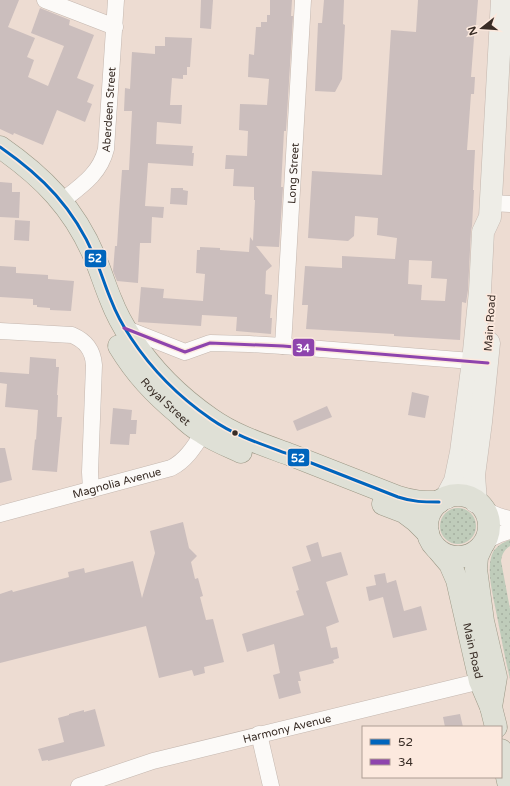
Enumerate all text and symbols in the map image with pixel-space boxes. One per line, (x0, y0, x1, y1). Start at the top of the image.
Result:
north arrow (462, 8, 502, 48)
text: N (465, 25, 480, 37)
street label: Aberdeen Street (99, 66, 118, 153)
street label: Long Street (285, 142, 301, 204)
line badge: 52 (84, 249, 107, 268)
text: 52 (88, 252, 102, 265)
street label: Main Road (482, 294, 498, 352)
line badge: 34 (292, 338, 315, 357)
text: 34 (296, 342, 310, 355)
street label: Royal Street (138, 375, 193, 428)
unlabelled marker (230, 428, 240, 438)
line badge: 52 (287, 448, 310, 467)
text: 52 (291, 452, 305, 465)
street label: Magnolia Avenue (71, 464, 163, 501)
street label: Main Road (460, 622, 486, 680)
street label: Harmony Avenue (242, 711, 332, 745)
legend (362, 726, 502, 778)
text: 52 (398, 735, 413, 749)
text: 34 (398, 755, 414, 769)

